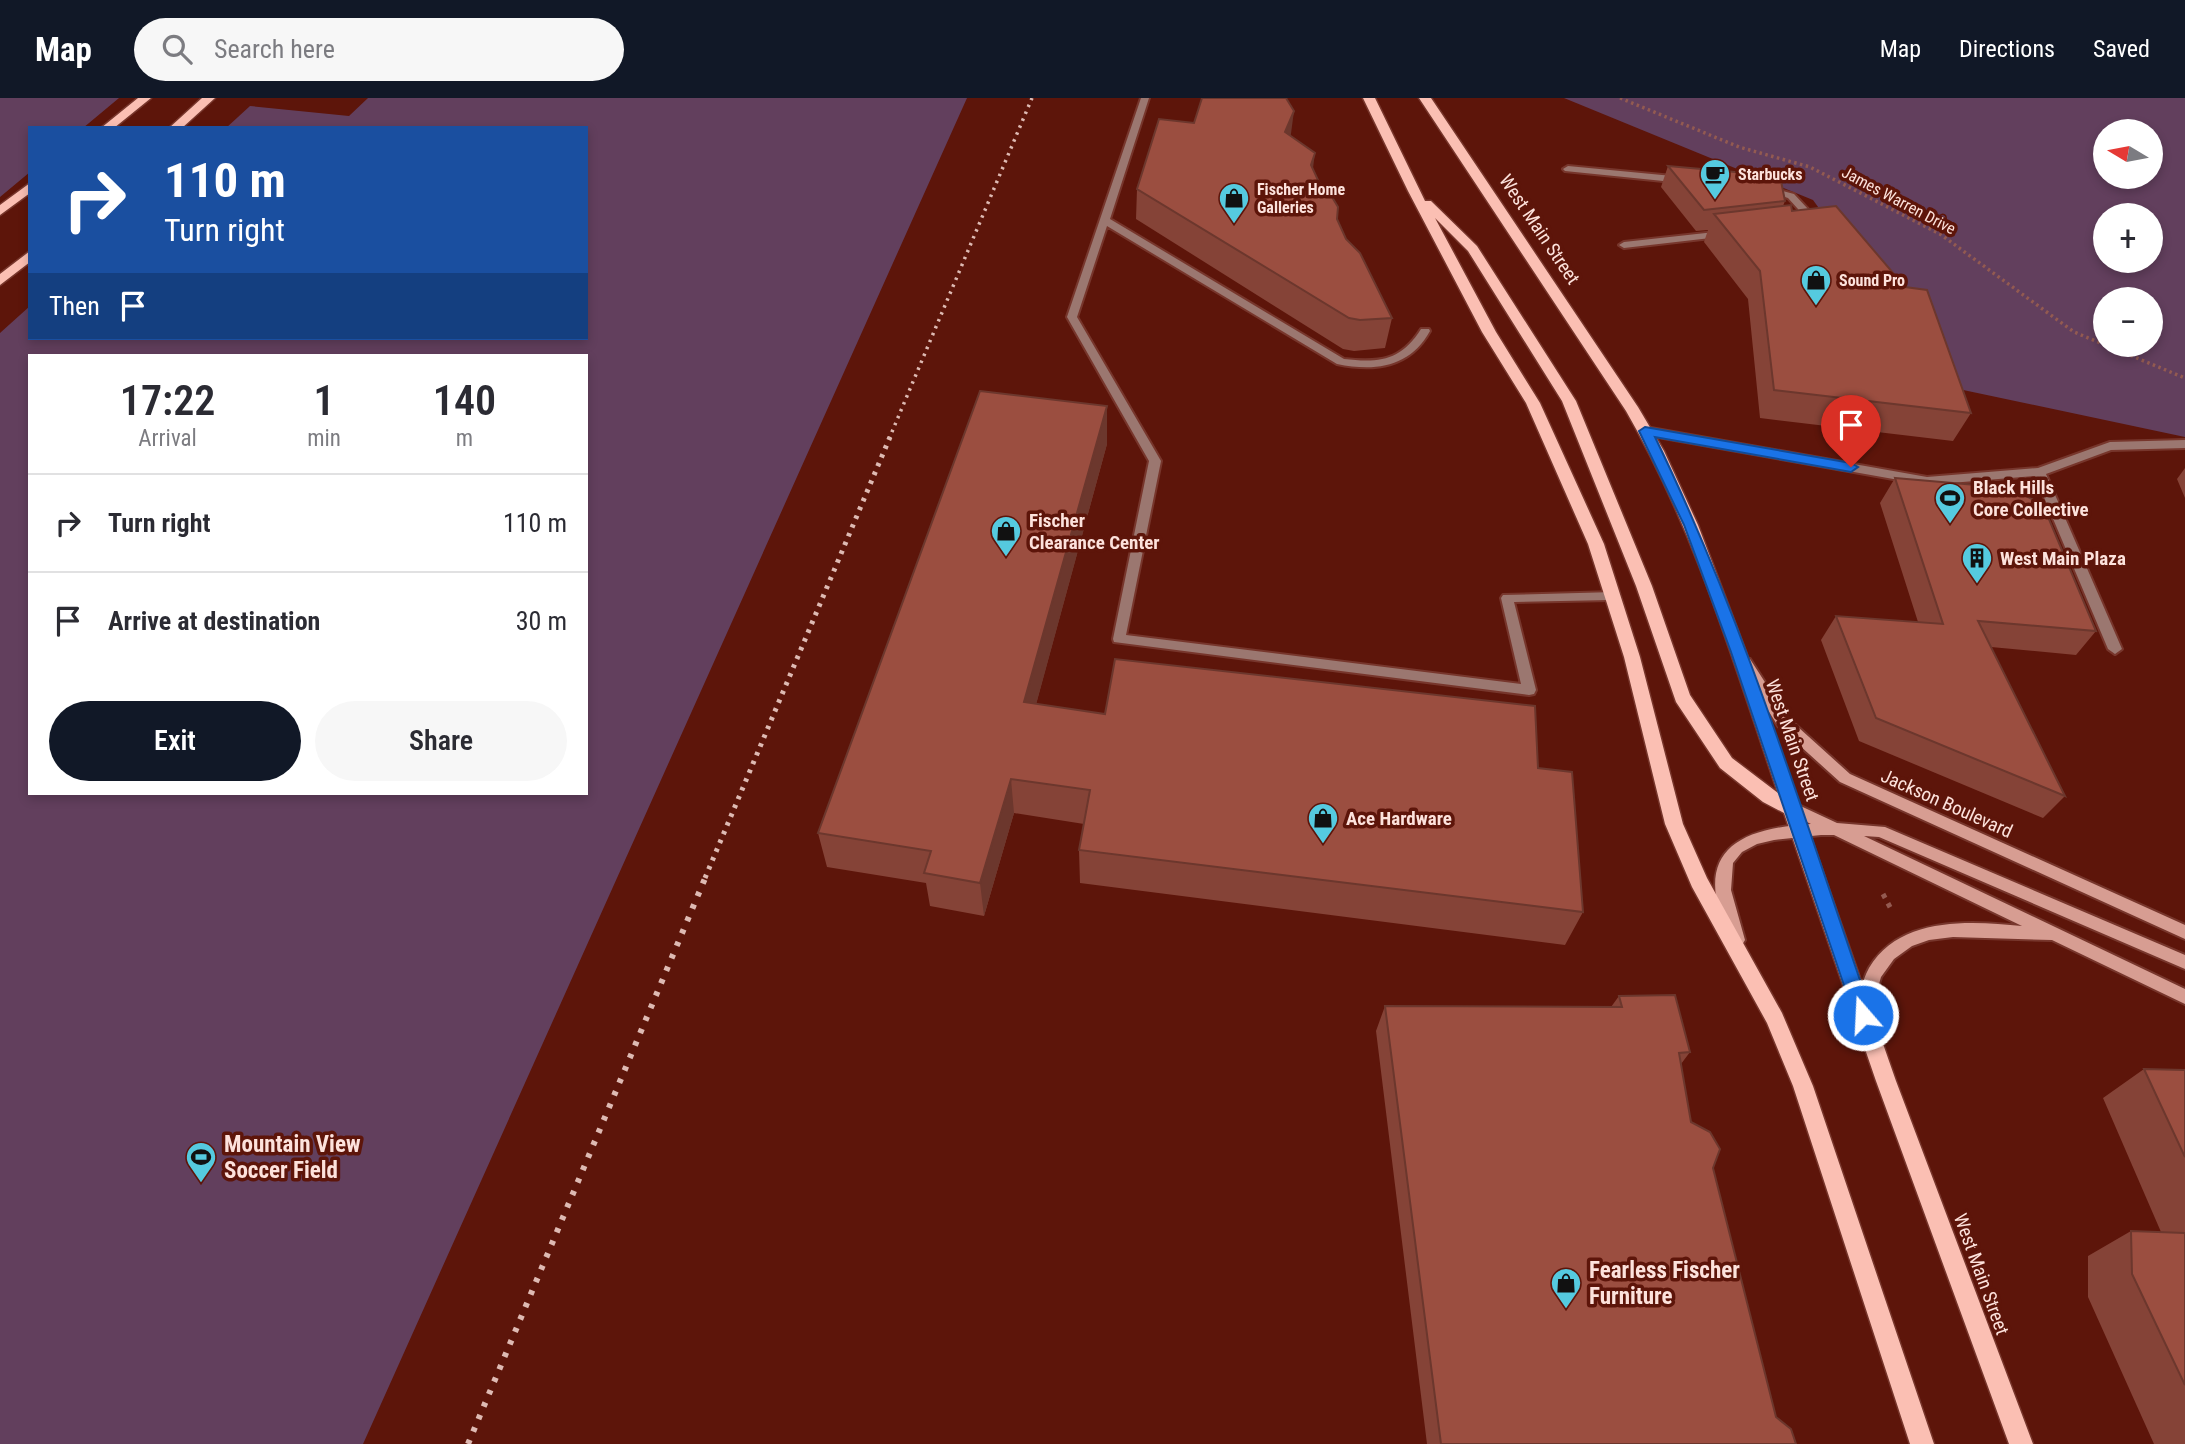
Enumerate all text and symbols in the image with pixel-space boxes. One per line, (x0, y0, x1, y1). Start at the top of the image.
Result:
search box (134, 18, 624, 81)
text: Map (35, 30, 92, 69)
icon: search (158, 30, 196, 68)
text: Search here (214, 34, 335, 64)
text: Map (1880, 35, 1921, 63)
text: Directions (1959, 35, 2055, 63)
text: Saved (2093, 35, 2150, 63)
north arrow (2093, 119, 2163, 189)
map controls (2093, 119, 2163, 357)
text: 110 m (164, 152, 286, 209)
icon: right (49, 154, 140, 245)
cafe icon: Starbucks (1698, 157, 1732, 201)
street label: James Warren Drive (1839, 162, 1959, 238)
place label: Starbucks (1738, 165, 1802, 184)
street label: West Main Street (1494, 170, 1585, 289)
place label: Fischer Home Galleries (1257, 180, 1345, 217)
shop icon: Fischer Home Galleries (1217, 181, 1251, 225)
button: + (2093, 203, 2163, 273)
text: Turn right (164, 211, 285, 249)
shop icon: Sound Pro (1799, 263, 1833, 307)
place label: Sound Pro (1839, 271, 1905, 290)
icon: arrive (114, 287, 152, 325)
button: − (2093, 287, 2163, 357)
text: Then (49, 291, 100, 321)
text: 17:22 (120, 376, 215, 425)
text: 1 (314, 376, 335, 425)
text: 140 (433, 376, 496, 425)
pin (1821, 395, 1881, 467)
icon: arrive (1832, 406, 1870, 444)
text: Arrival (138, 425, 197, 452)
text: min (307, 425, 341, 452)
text: m (456, 425, 473, 452)
place label: Black Hills Core Collective (1973, 476, 2089, 521)
sports icon: Black Hills Core Collective (1933, 481, 1967, 525)
icon: right (49, 504, 87, 542)
text: Turn right (108, 508, 210, 538)
text: 110 m (503, 508, 567, 538)
place label: Fischer Clearance Center (1029, 509, 1160, 554)
shop icon: Fischer Clearance Center (989, 514, 1023, 558)
building icon: West Main Plaza (1960, 541, 1994, 585)
place label: West Main Plaza (2000, 547, 2126, 570)
icon: arrive (49, 602, 87, 640)
text: Arrive at destination (108, 606, 320, 636)
text: 30 m (516, 606, 567, 636)
street label: West Main Street (1761, 676, 1824, 804)
button: Exit (49, 701, 301, 781)
button: Share (315, 701, 567, 781)
street label: Jackson Boulevard (1877, 764, 2016, 843)
shop icon: Ace Hardware (1306, 801, 1340, 845)
place label: Ace Hardware (1346, 807, 1452, 830)
position arrow (1826, 978, 1900, 1052)
place label: Mountain View Soccer Field (224, 1131, 361, 1184)
sports icon: Mountain View Soccer Field (184, 1140, 218, 1184)
street label: West Main Street (1949, 1210, 2014, 1338)
place label: Fearless Fischer Furniture (1589, 1257, 1740, 1310)
shop icon: Fearless Fischer Furniture (1549, 1266, 1583, 1310)

